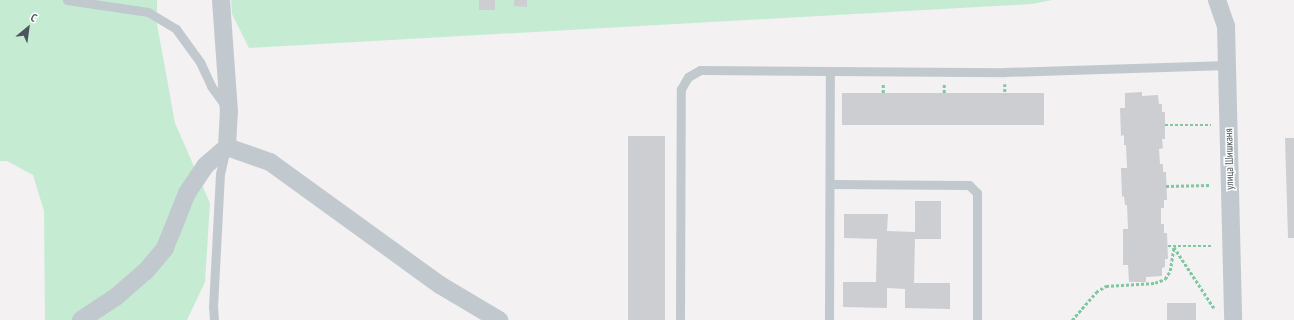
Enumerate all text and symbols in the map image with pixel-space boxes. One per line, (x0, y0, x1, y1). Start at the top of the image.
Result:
north arrow (8, 8, 48, 48)
text: С (28, 10, 39, 25)
street label: улица Шишканя (1222, 128, 1236, 190)

